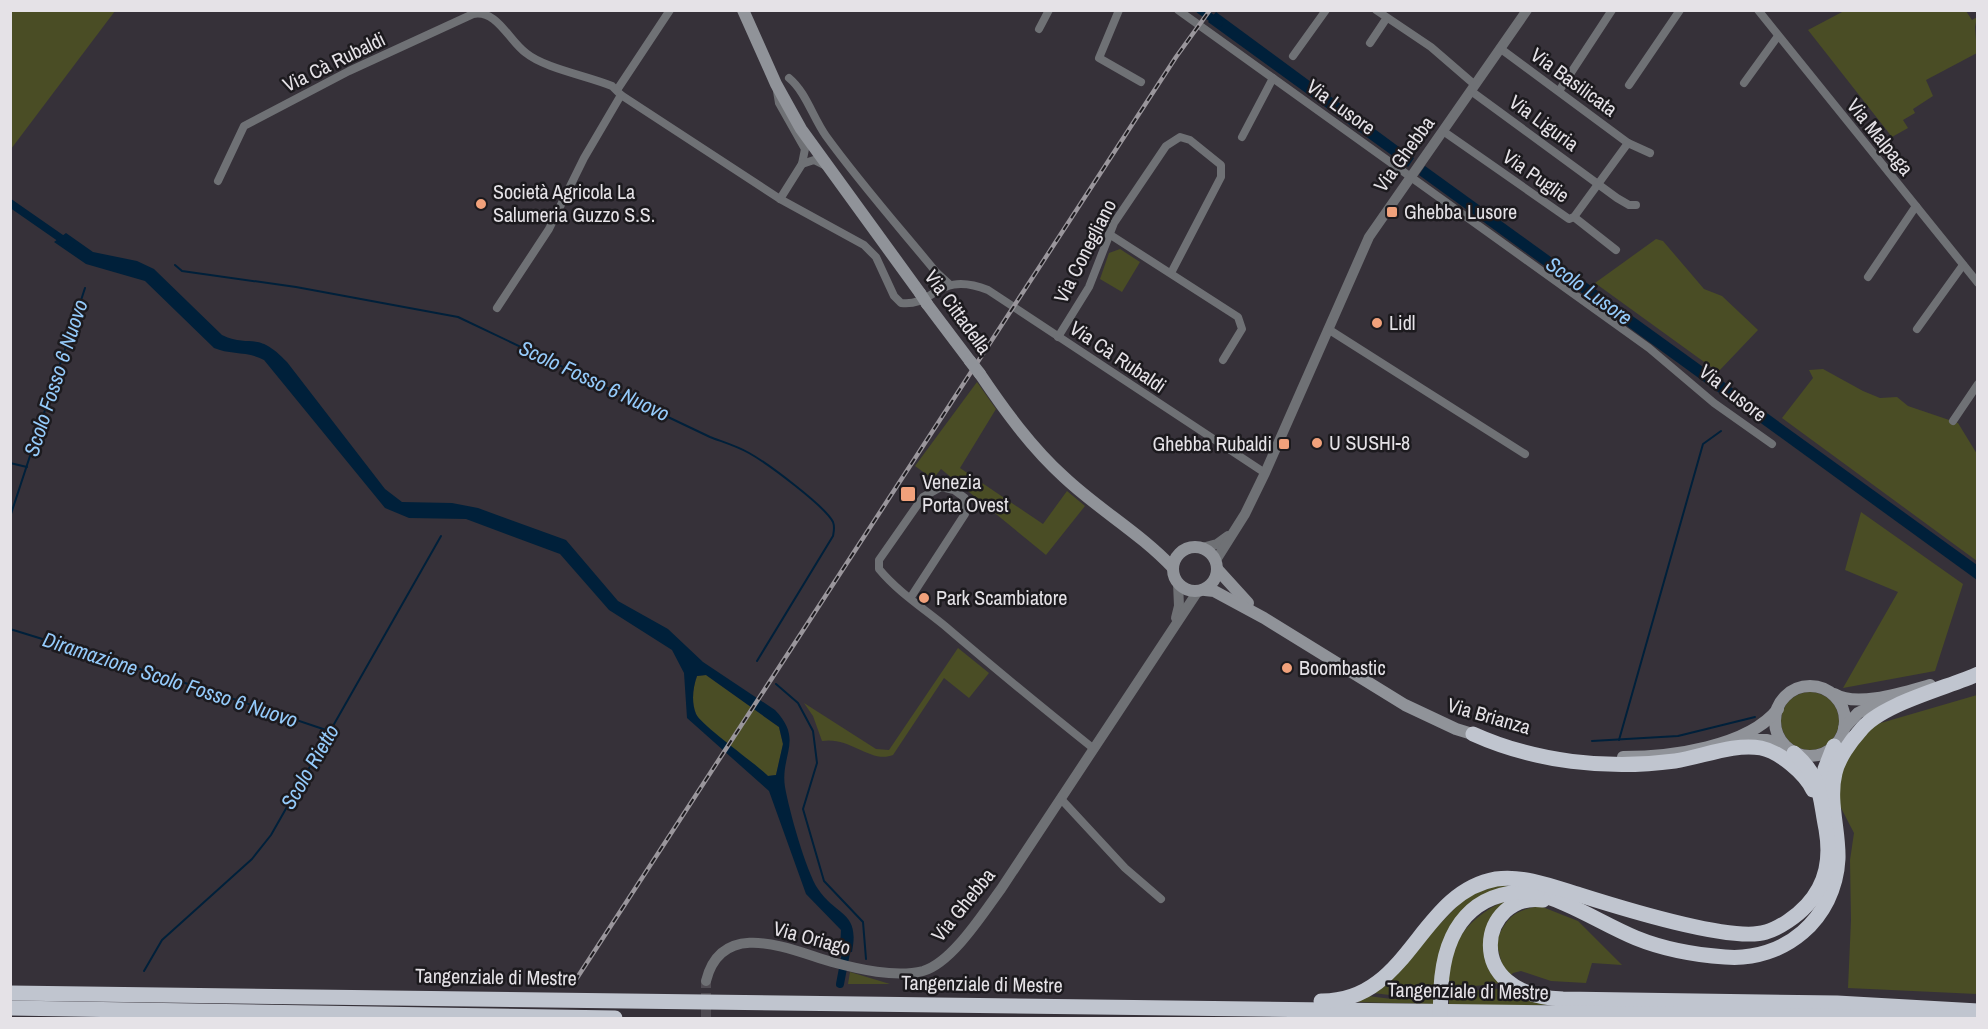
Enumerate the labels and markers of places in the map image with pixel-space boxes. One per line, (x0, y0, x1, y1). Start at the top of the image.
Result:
place label: Società Agricola La Salumeria Guzzo S.S. (493, 178, 655, 228)
marker: Società Agricola La Salumeria Guzzo S.S. (474, 197, 488, 211)
place label: Ghebba Lusore (1404, 198, 1517, 225)
marker: Ghebba Lusore (1385, 205, 1399, 219)
place label: Lidl (1389, 309, 1415, 336)
marker: Lidl (1370, 316, 1384, 330)
place label: U SUSHI-8 (1329, 429, 1410, 456)
place label: Ghebba Rubaldi (1153, 430, 1272, 457)
marker: U SUSHI-8 (1310, 436, 1324, 450)
marker: Ghebba Rubaldi (1277, 437, 1291, 451)
place label: Venezia Porta Ovest (922, 468, 1009, 518)
marker: Venezia Porta Ovest (899, 485, 917, 503)
place label: Park Scambiatore (936, 584, 1067, 611)
marker: Park Scambiatore (917, 591, 931, 605)
place label: Boombastic (1299, 654, 1386, 681)
marker: Boombastic (1280, 661, 1294, 675)

